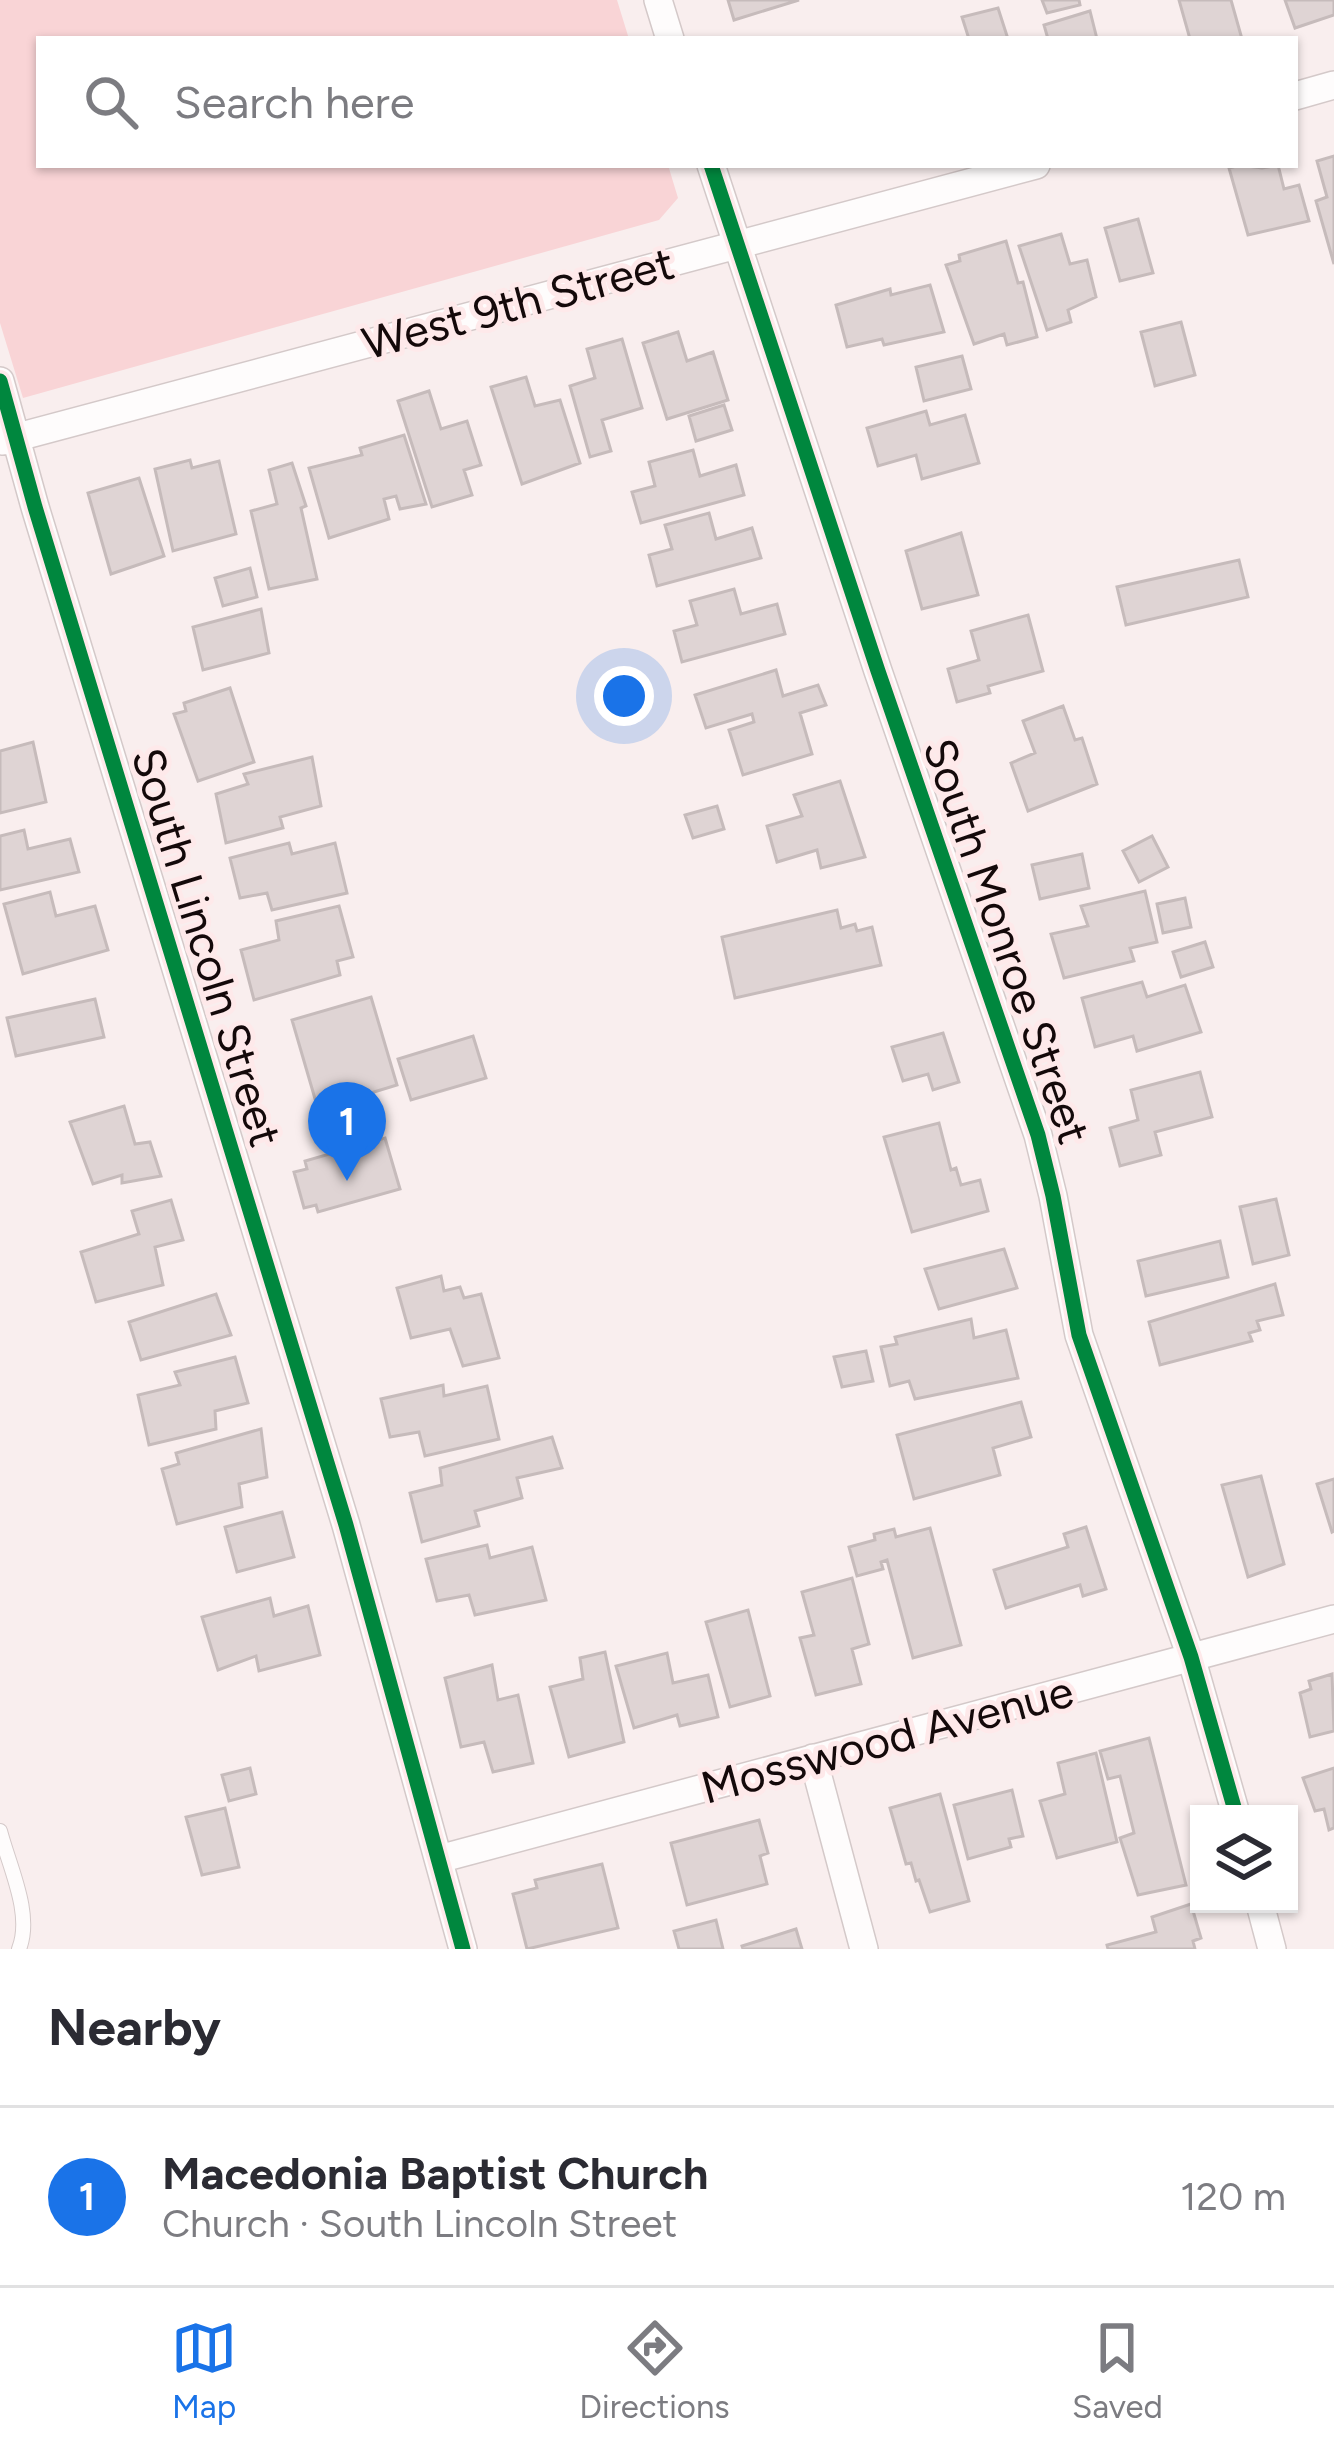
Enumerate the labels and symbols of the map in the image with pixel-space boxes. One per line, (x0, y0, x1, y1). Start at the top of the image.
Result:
street label: West 9th Street (357, 236, 679, 370)
your location (594, 666, 654, 726)
street label: South Monroe Street (912, 732, 1102, 1150)
street label: South Lincoln Street (121, 741, 293, 1153)
pin: 1 (308, 1082, 386, 1181)
street label: Mosswood Avenue (695, 1663, 1079, 1815)

